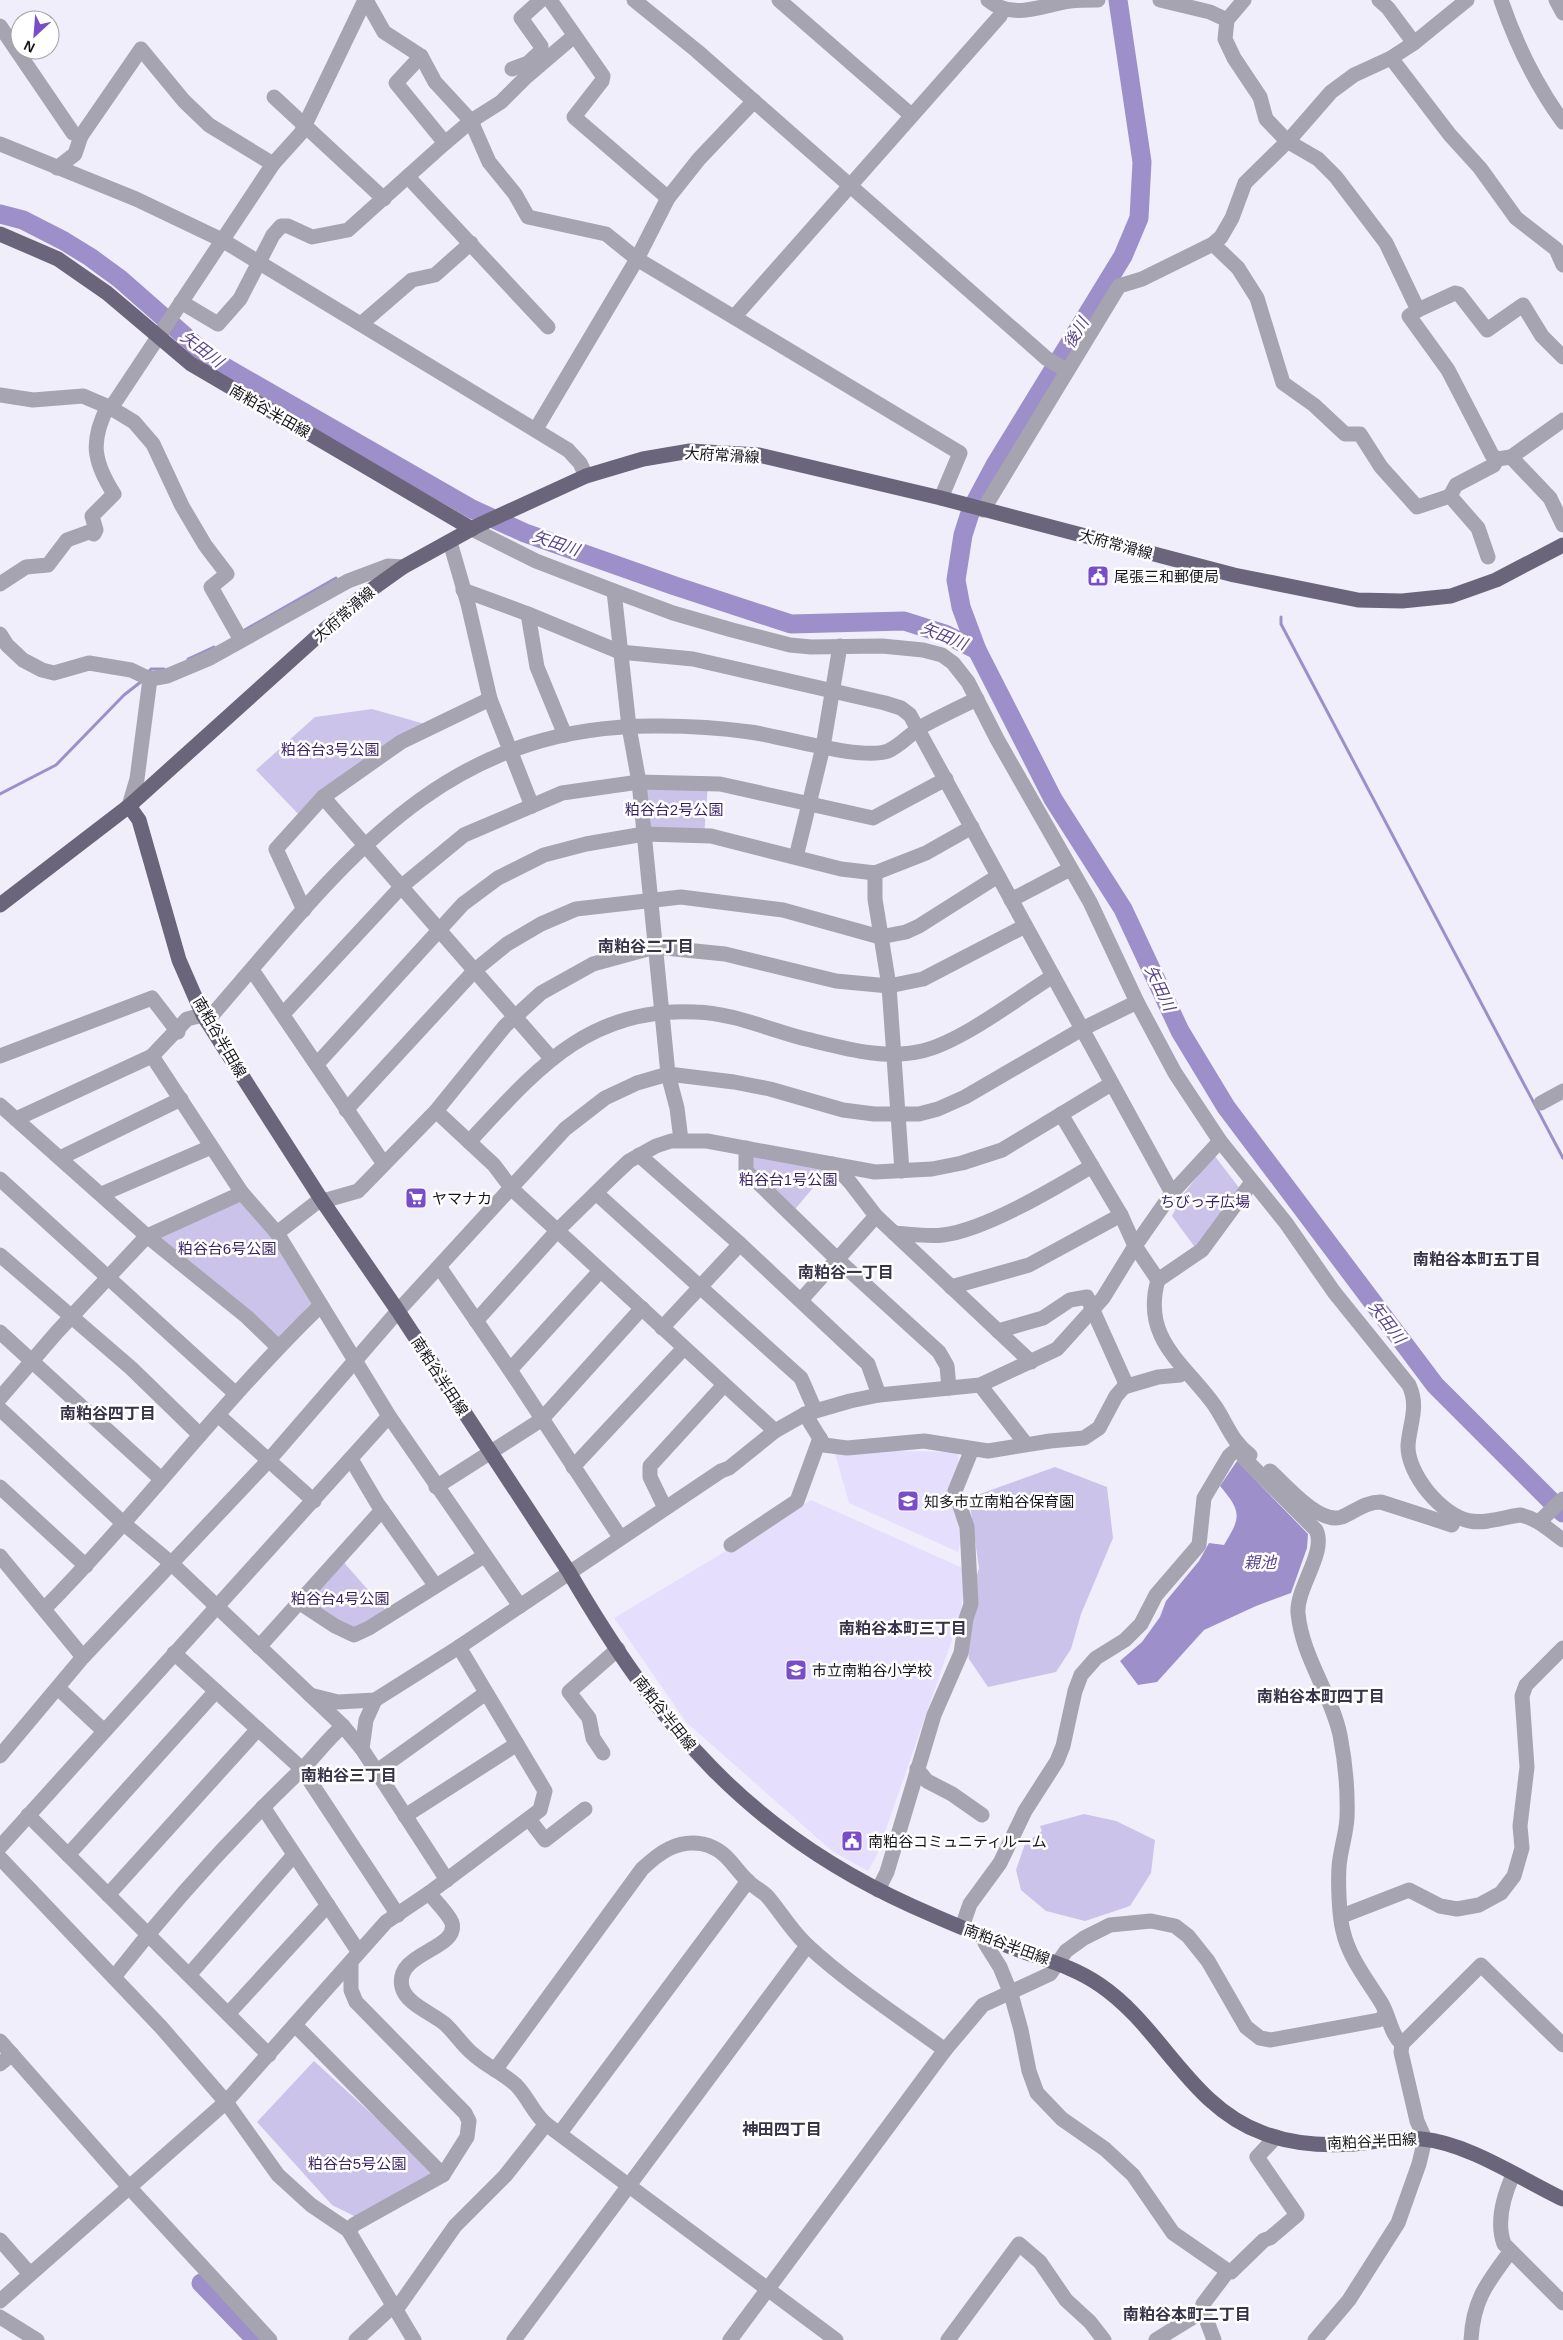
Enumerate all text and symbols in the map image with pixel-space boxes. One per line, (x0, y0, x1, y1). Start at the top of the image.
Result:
north arrow (10, 10, 60, 60)
text: N (21, 37, 37, 56)
water label: 後川 (1060, 313, 1093, 351)
water label: 矢田川 (178, 328, 228, 371)
street label: 南粕谷半田線 (227, 381, 313, 441)
street label: 大府常滑線 (684, 445, 760, 465)
street label: 大府常滑線 (1078, 526, 1154, 562)
water label: 矢田川 (531, 527, 583, 559)
public building icon: 尾張三和郵便局 (1086, 564, 1110, 588)
place label: 尾張三和郵便局 (1114, 568, 1219, 585)
street label: 大府常滑線 (310, 583, 378, 645)
water label: 矢田川 (919, 619, 971, 654)
park label: 粕谷台3号公園 (281, 741, 379, 758)
park label: 粕谷台2号公園 (625, 801, 723, 818)
district label: 南粕谷二丁目 (598, 938, 694, 955)
water label: 矢田川 (1142, 963, 1179, 1015)
street label: 南粕谷半田線 (190, 994, 250, 1080)
park label: 粕谷台1号公園 (739, 1171, 837, 1188)
supermarket icon: ヤマナカ (404, 1186, 428, 1210)
place label: ヤマナカ (432, 1190, 492, 1207)
park label: ちびっ子広場 (1160, 1193, 1250, 1210)
park label: 粕谷台6号公園 (178, 1240, 276, 1257)
district label: 南粕谷本町五丁目 (1413, 1251, 1541, 1268)
district label: 南粕谷一丁目 (798, 1264, 894, 1281)
water label: 矢田川 (1366, 1298, 1409, 1348)
street label: 南粕谷半田線 (408, 1334, 472, 1418)
district label: 南粕谷四丁目 (60, 1405, 156, 1422)
school or university icon: 知多市立南粕谷保育園 (896, 1489, 920, 1513)
place label: 知多市立南粕谷保育園 (924, 1493, 1074, 1510)
water label: 親池 (1244, 1554, 1278, 1571)
park label: 粕谷台4号公園 (291, 1590, 389, 1607)
district label: 南粕谷本町三丁目 (839, 1620, 967, 1637)
school or university icon: 市立南粕谷小学校 (784, 1658, 808, 1682)
place label: 市立南粕谷小学校 (812, 1662, 932, 1679)
street label: 南粕谷半田線 (631, 1672, 699, 1754)
district label: 南粕谷本町四丁目 (1257, 1688, 1385, 1705)
district label: 南粕谷三丁目 (301, 1767, 397, 1784)
public building icon: 南粕谷コミュニティルーム (840, 1829, 864, 1853)
place label: 南粕谷コミュニティルーム (868, 1833, 1047, 1850)
street label: 南粕谷半田線 (962, 1921, 1052, 1967)
district label: 神田四丁目 (742, 2120, 822, 2138)
street label: 南粕谷半田線 (1327, 2130, 1417, 2152)
park label: 粕谷台5号公園 (308, 2155, 406, 2172)
district label: 南粕谷本町二丁目 (1123, 2306, 1251, 2323)

